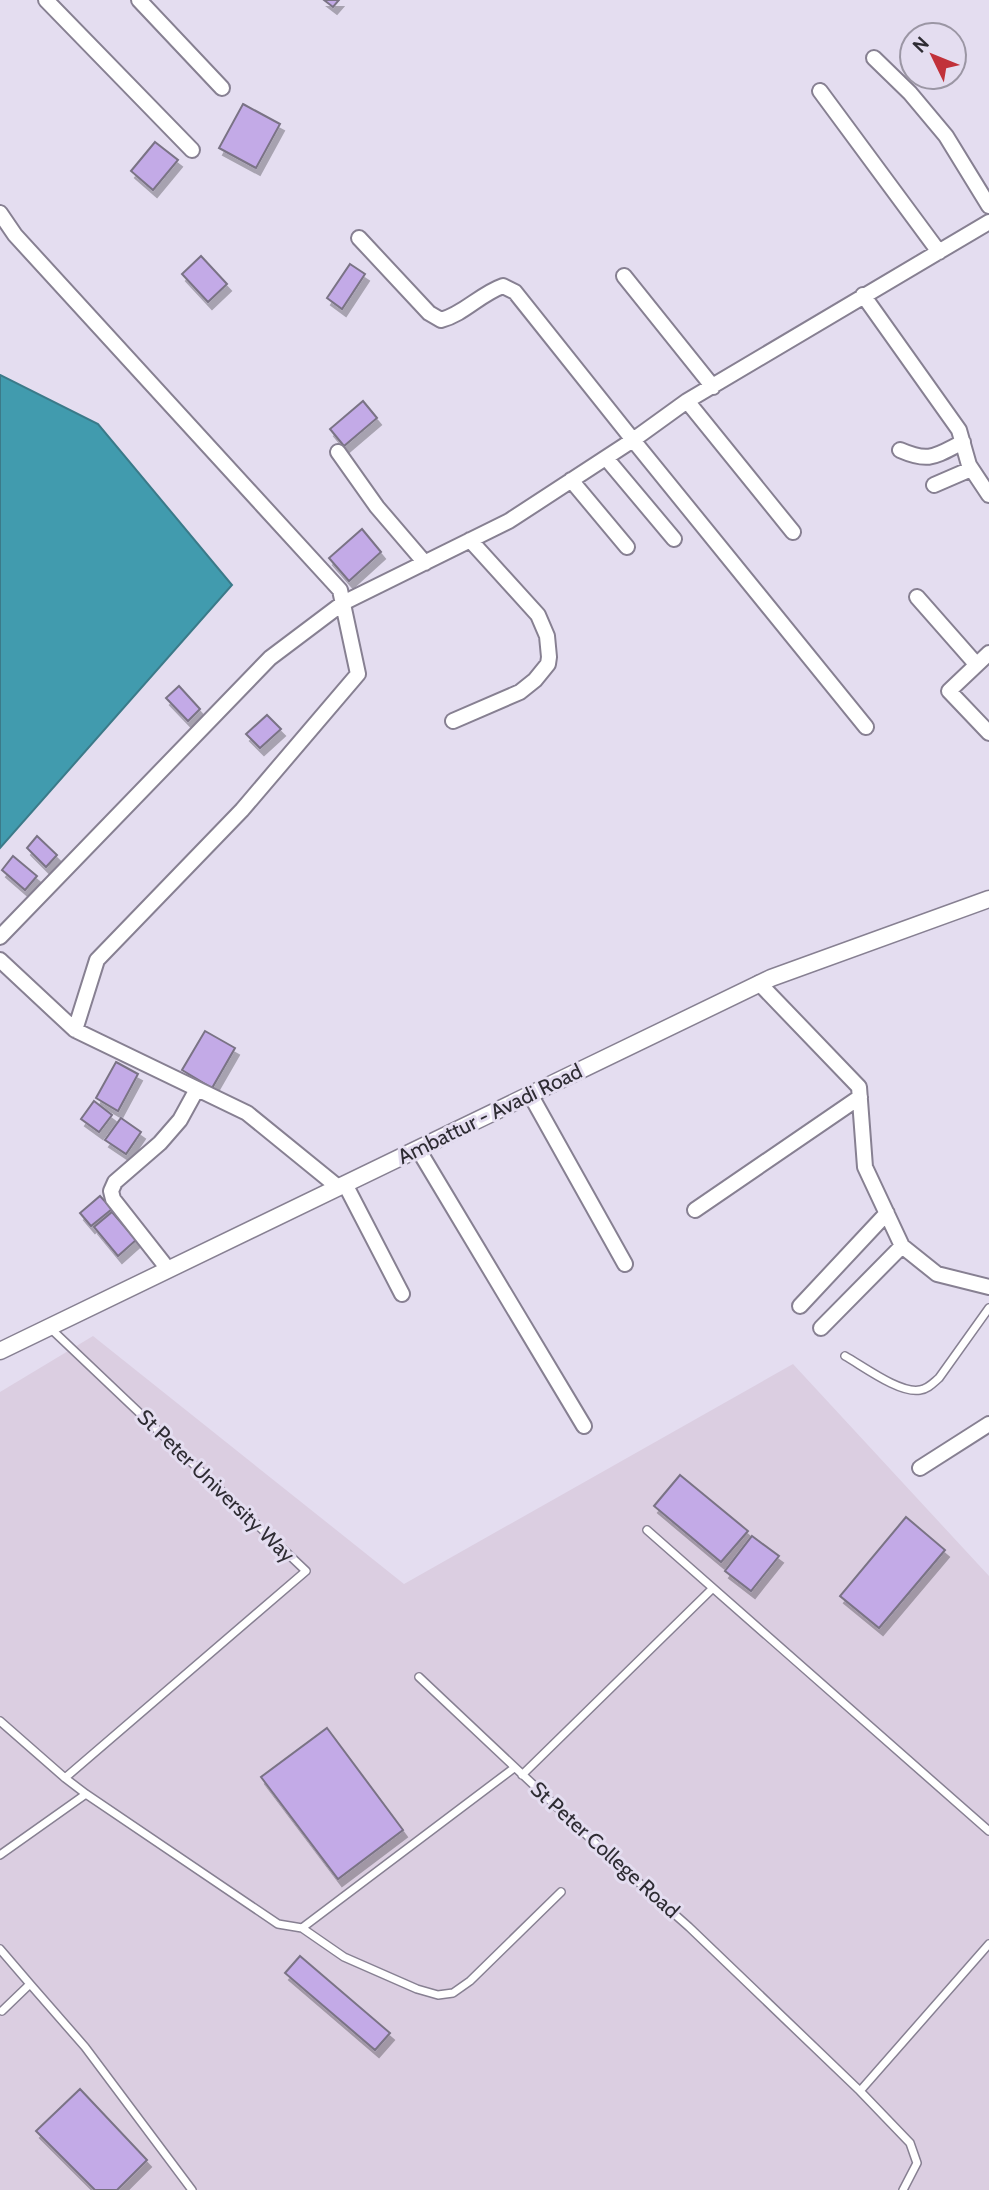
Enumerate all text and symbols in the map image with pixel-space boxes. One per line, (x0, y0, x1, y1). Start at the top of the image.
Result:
north arrow (898, 21, 968, 91)
text: N (908, 32, 934, 58)
street label: Ambattur - Avadi Road (394, 1058, 586, 1169)
street label: St Peter University Way (133, 1404, 300, 1567)
street label: St Peter College Road (526, 1776, 685, 1923)

